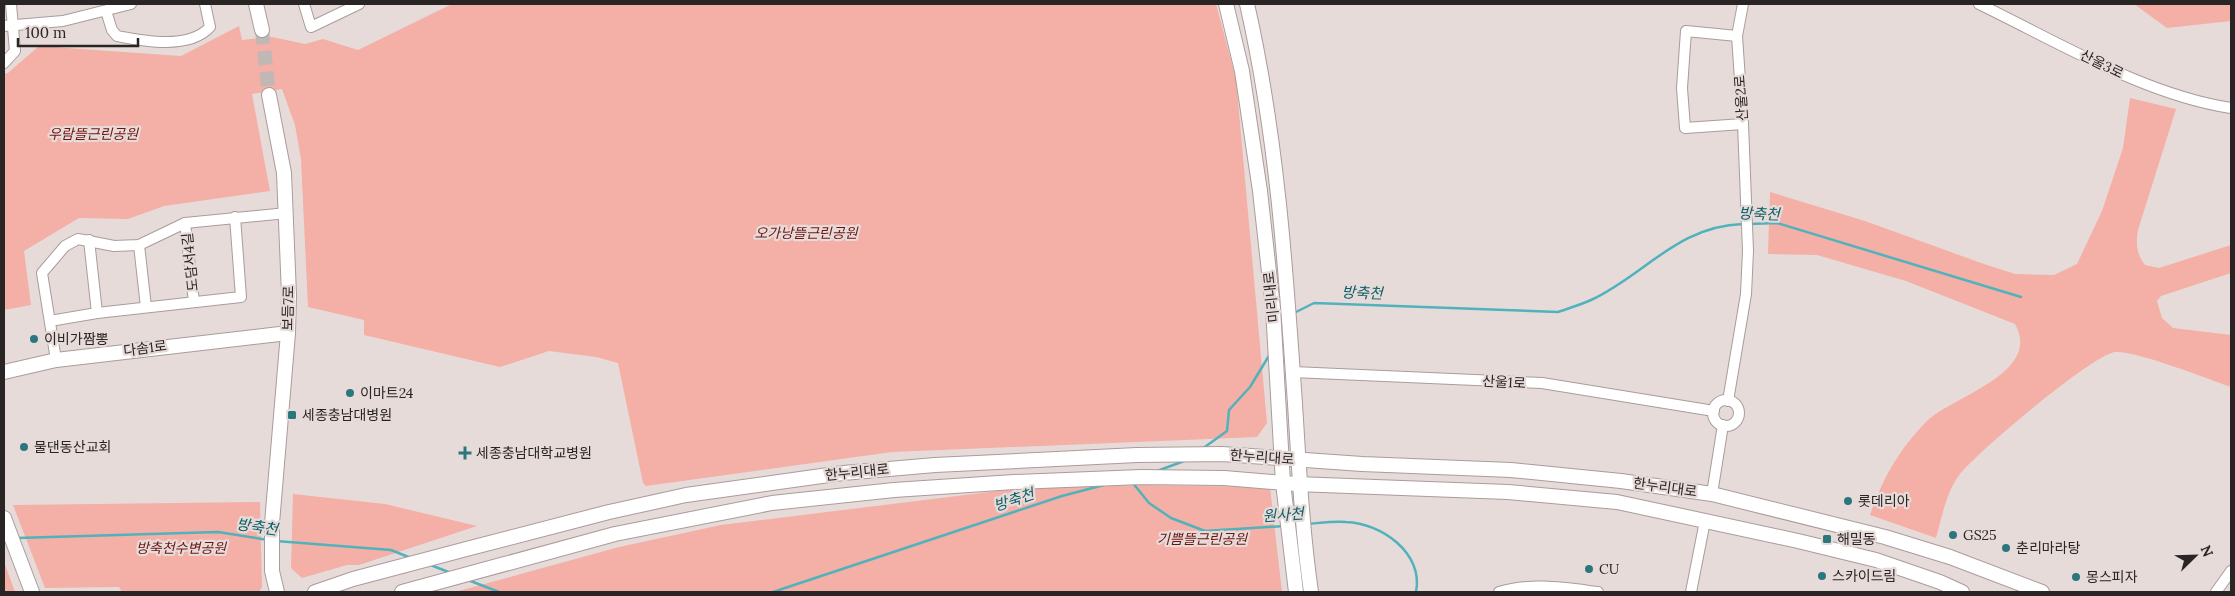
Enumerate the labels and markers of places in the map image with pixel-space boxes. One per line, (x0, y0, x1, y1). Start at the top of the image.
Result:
place label: 이비가짬뽕 (44, 330, 109, 348)
marker: 이비가짬뽕 (28, 333, 40, 345)
place label: 이마트24 (360, 384, 414, 402)
marker: 이마트24 (344, 387, 356, 399)
place label: 세종충남대병원 (302, 406, 392, 424)
marker: 세종충남대병원 (286, 409, 298, 421)
place label: 물댄동산교회 (34, 438, 111, 456)
marker: 물댄동산교회 (18, 441, 30, 453)
place label: 세종충남대학교병원 (476, 444, 592, 462)
marker: 세종충남대학교병원 (458, 446, 472, 460)
place label: 롯데리아 (1858, 492, 1910, 510)
marker: 롯데리아 (1842, 495, 1854, 507)
place label: GS25 (1963, 526, 1997, 544)
marker: GS25 (1947, 529, 1959, 541)
place label: 해밀동 (1837, 530, 1876, 548)
marker: 해밀동 (1821, 533, 1833, 545)
place label: 춘리마라탕 (2016, 539, 2081, 557)
marker: 춘리마라탕 (2000, 542, 2012, 554)
place label: CU (1599, 560, 1620, 578)
marker: CU (1583, 563, 1595, 575)
place label: 스카이드림 (1832, 567, 1896, 585)
place label: 몽스피자 (2086, 568, 2138, 586)
marker: 스카이드림 (1816, 570, 1828, 582)
marker: 몽스피자 (2070, 571, 2082, 583)

